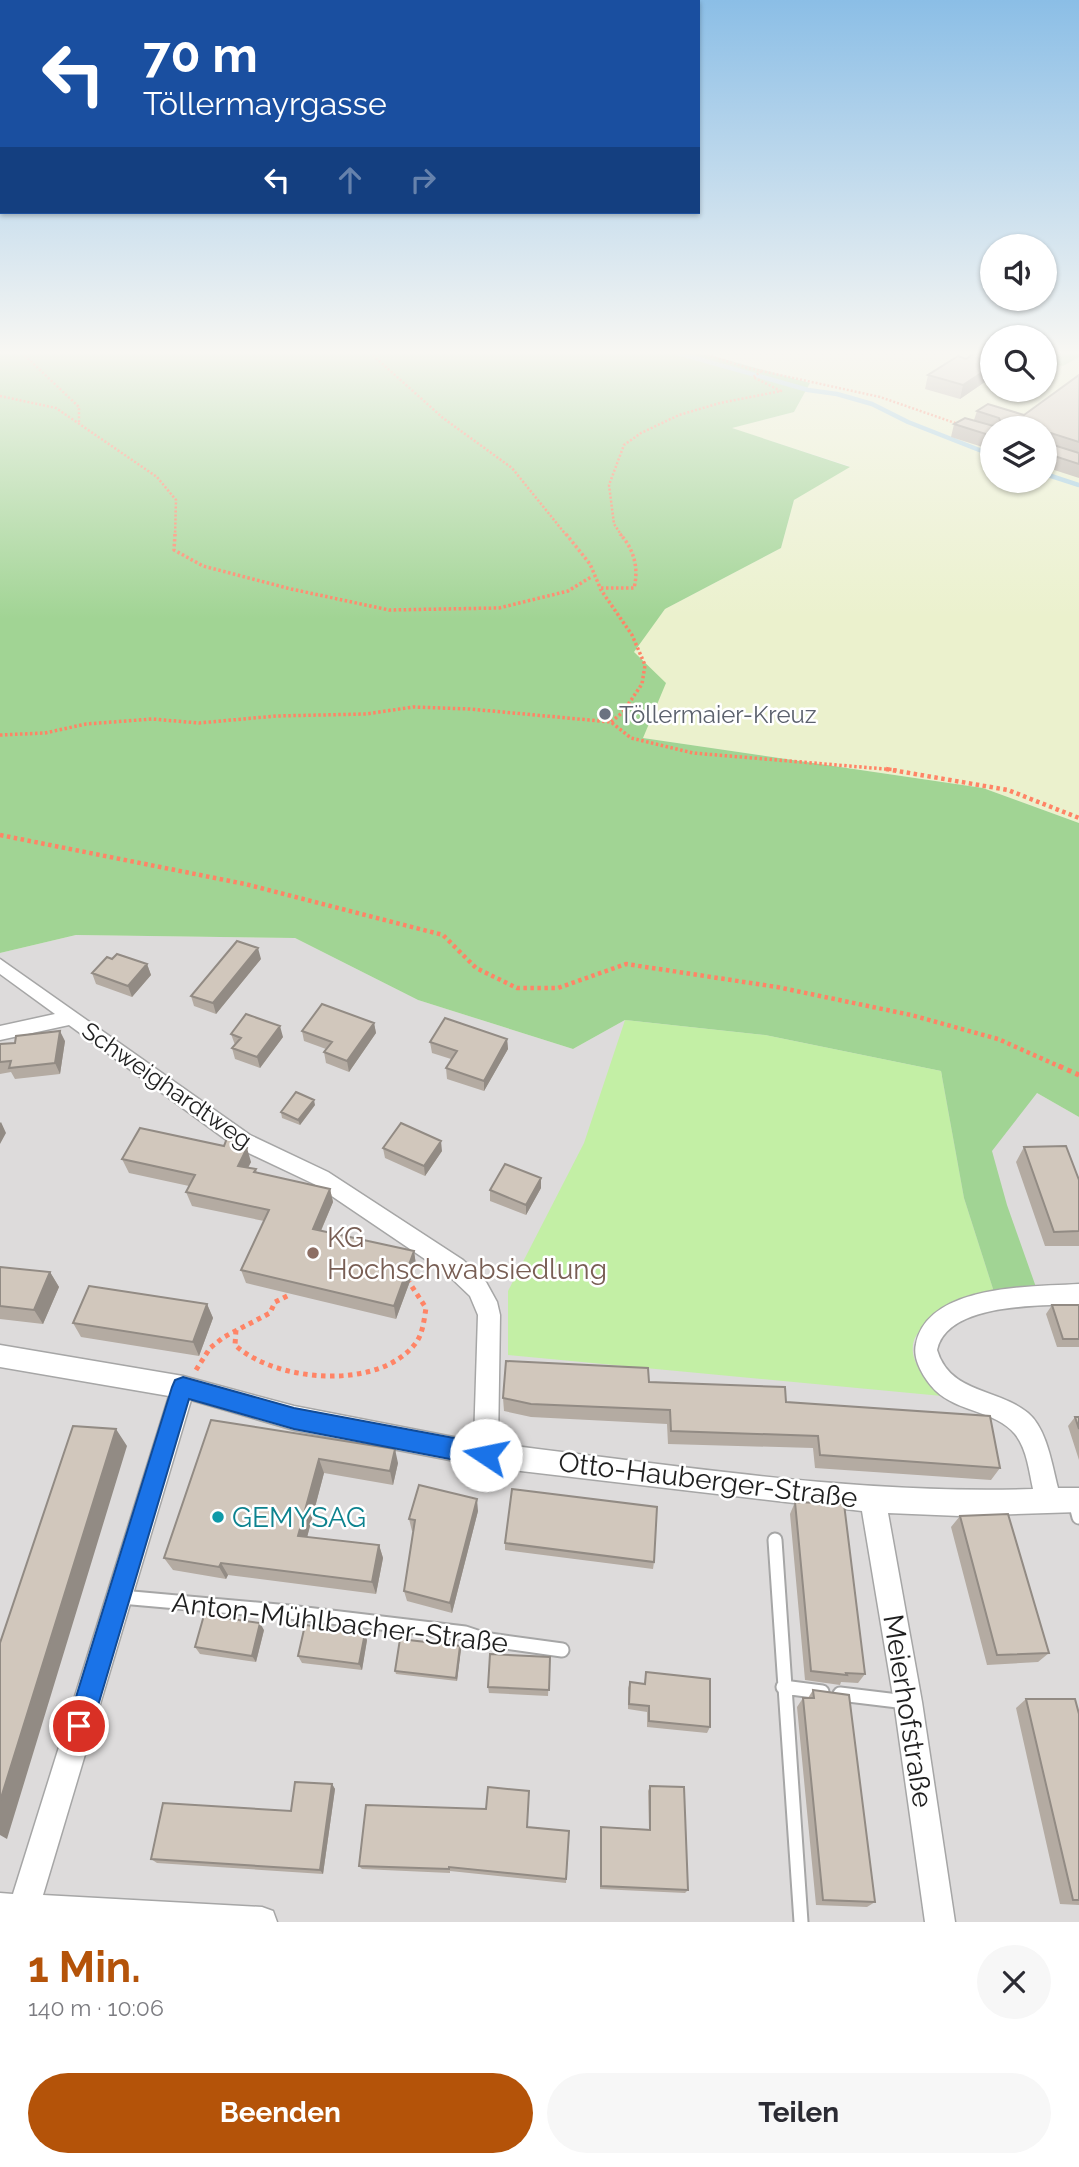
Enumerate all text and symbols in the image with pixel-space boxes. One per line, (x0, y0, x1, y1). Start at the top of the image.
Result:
text: 70 m (143, 26, 258, 83)
icon: left (28, 28, 119, 119)
text: Töllermayrgasse (143, 85, 387, 122)
icon: left (258, 161, 296, 199)
icon: ahead (331, 161, 369, 199)
icon: right (404, 161, 442, 199)
map controls (980, 234, 1057, 493)
button: sound (980, 234, 1057, 311)
button: search (980, 325, 1057, 402)
button: layers (980, 416, 1057, 493)
place label: Töllermaier-Kreuz (619, 700, 817, 729)
marker: Töllermaier-Kreuz (597, 706, 613, 722)
street label: Schweighardtweg (76, 1016, 258, 1154)
place label: KG Hochschwabsiedlung (327, 1221, 607, 1286)
marker: KG Hochschwabsiedlung (305, 1245, 321, 1261)
position arrow (449, 1418, 523, 1492)
street label: Otto-Hauberger-Straße (557, 1445, 859, 1515)
place label: GEMYSAG (232, 1501, 366, 1534)
marker: GEMYSAG (210, 1509, 226, 1525)
street label: Anton-Mühlbacher-Straße (170, 1586, 510, 1660)
street label: Meierhofstraße (876, 1612, 940, 1810)
pin (49, 1696, 109, 1756)
icon: arrive (60, 1707, 98, 1745)
text: 1 Min. (28, 1943, 141, 1992)
button: close (977, 1945, 1051, 2019)
text: 140 m · 10:06 (28, 1994, 164, 2021)
button: Beenden (28, 2073, 533, 2153)
button: Teilen (547, 2073, 1051, 2153)

